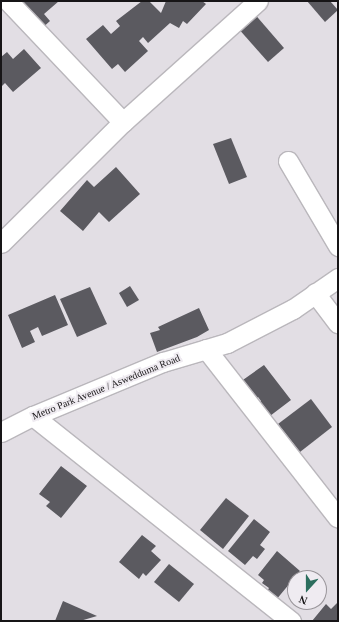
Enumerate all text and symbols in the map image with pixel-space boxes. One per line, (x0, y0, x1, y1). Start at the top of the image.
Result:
street label: Metro Park Avenue / Aswedduma Road (30, 352, 182, 422)
north arrow (287, 570, 327, 610)
text: N (297, 593, 309, 607)

